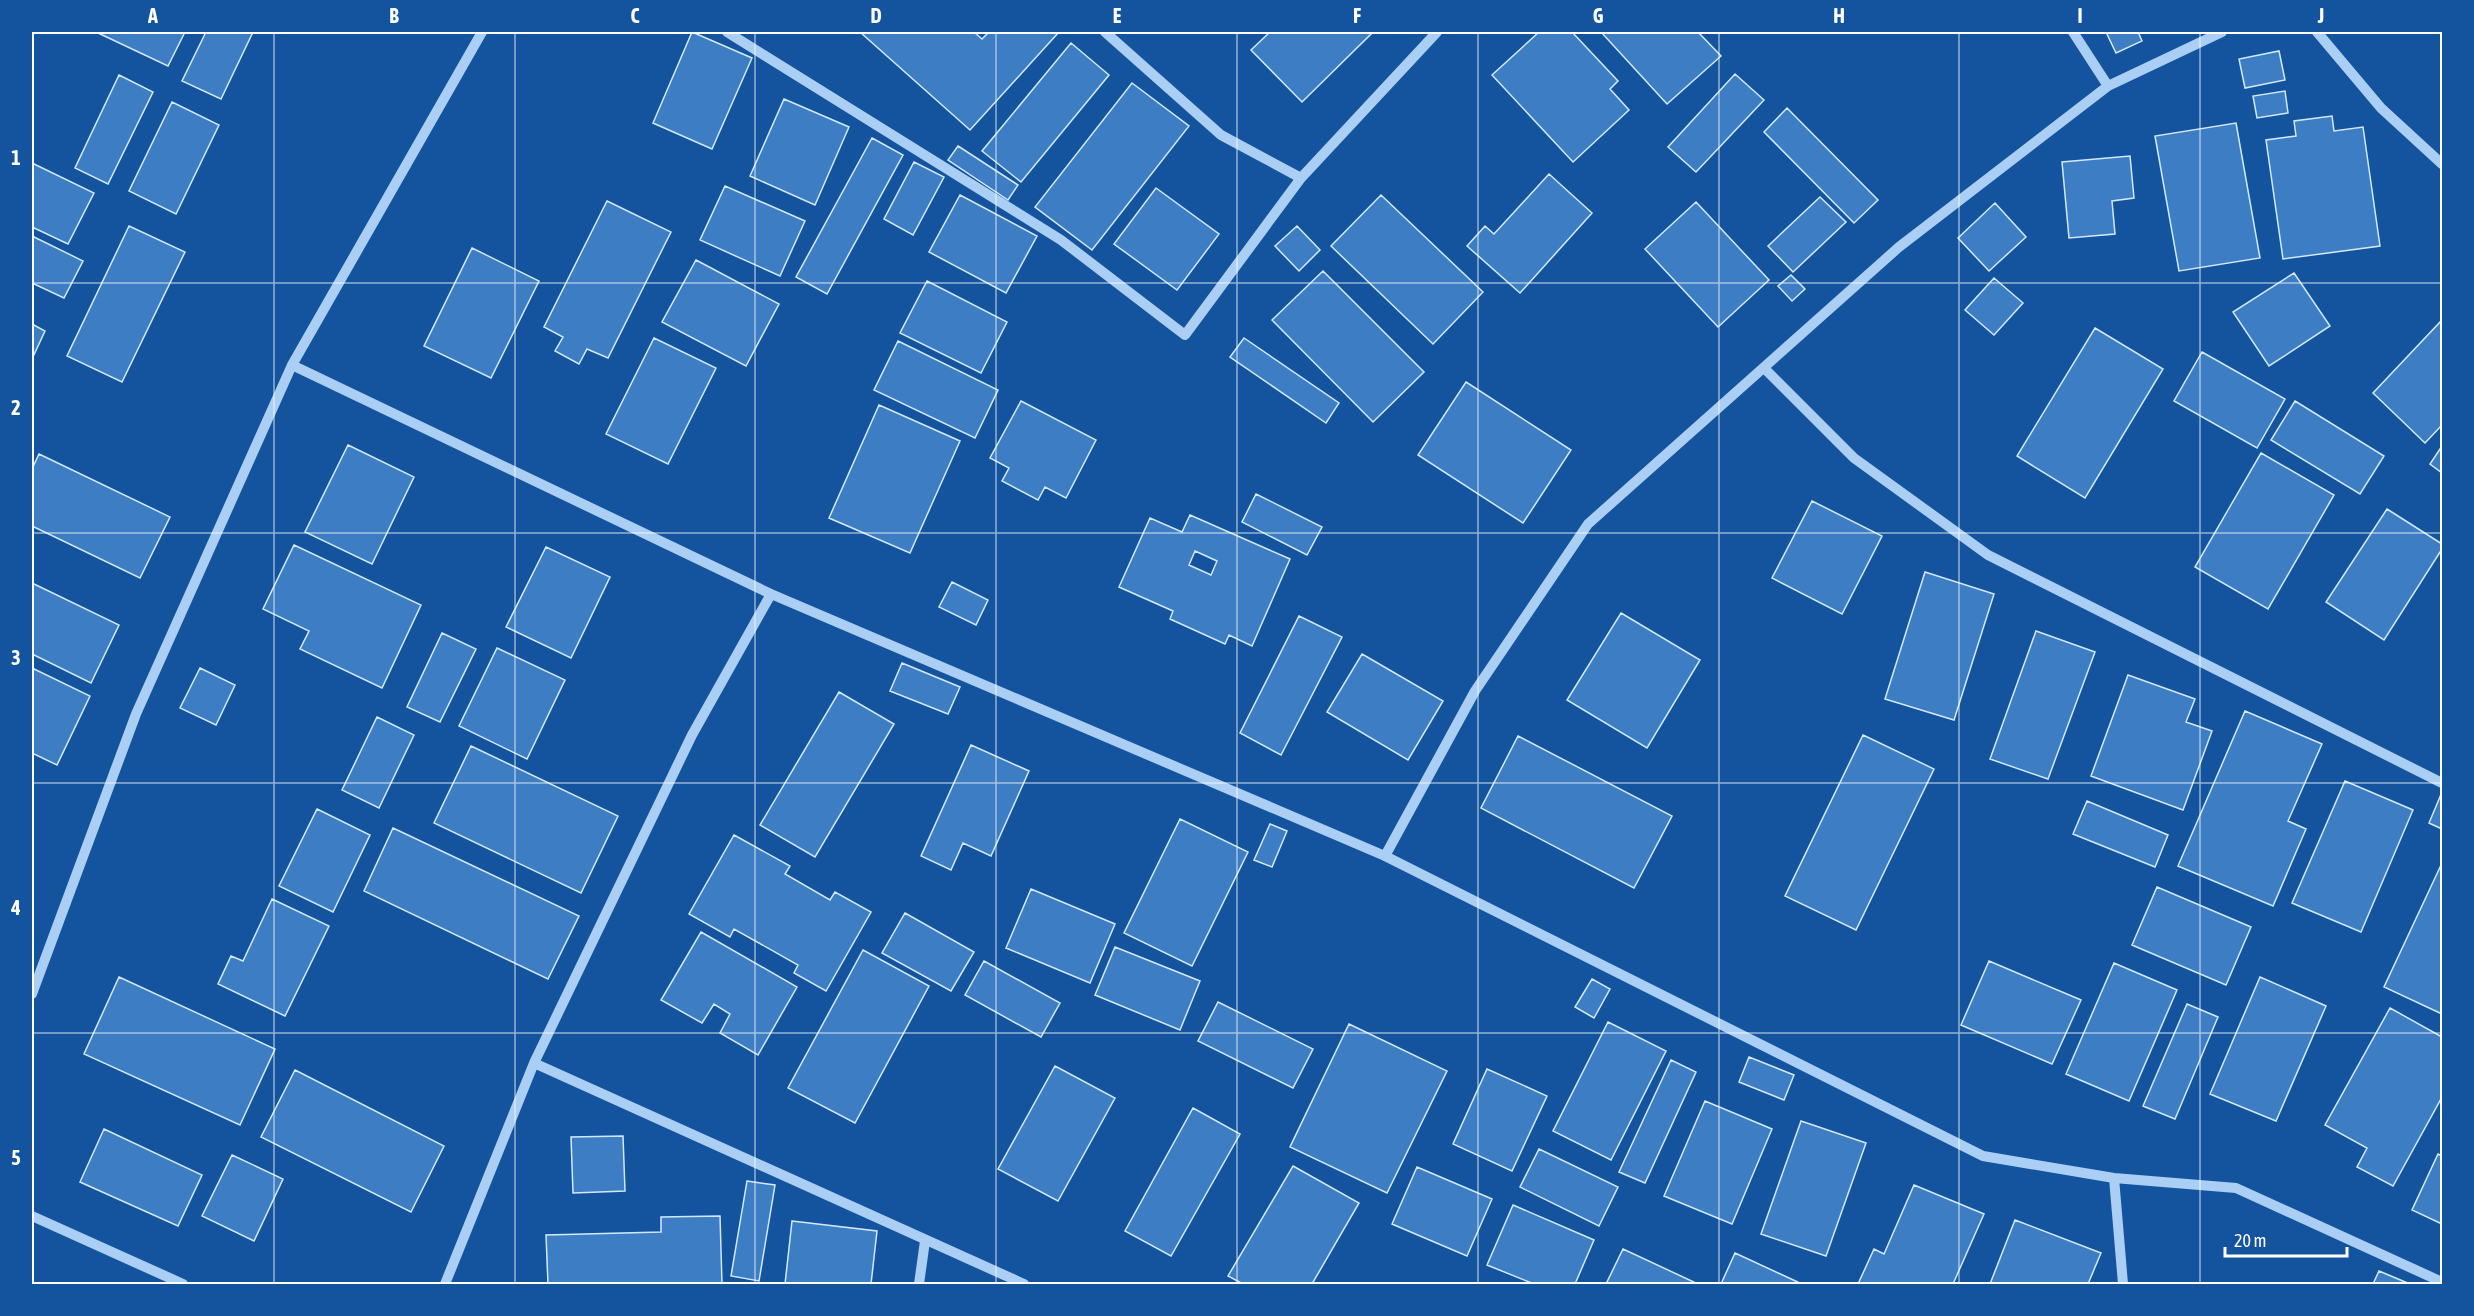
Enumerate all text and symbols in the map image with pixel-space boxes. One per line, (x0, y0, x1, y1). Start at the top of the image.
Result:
text: A (147, 4, 158, 27)
text: B (389, 4, 399, 27)
text: C (631, 4, 640, 27)
text: D (870, 4, 882, 27)
text: E (1113, 4, 1122, 27)
text: F (1353, 4, 1361, 27)
text: G (1593, 4, 1604, 27)
text: H (1833, 4, 1845, 27)
text: I (2077, 4, 2083, 27)
text: J (2317, 4, 2324, 27)
text: 1 (11, 146, 21, 169)
text: 2 (11, 396, 21, 419)
text: 3 (11, 646, 21, 669)
text: 4 (10, 896, 21, 919)
text: 5 (11, 1146, 21, 1169)
scale bar (2225, 1220, 2346, 1258)
text: 20 m (2234, 1230, 2266, 1251)

